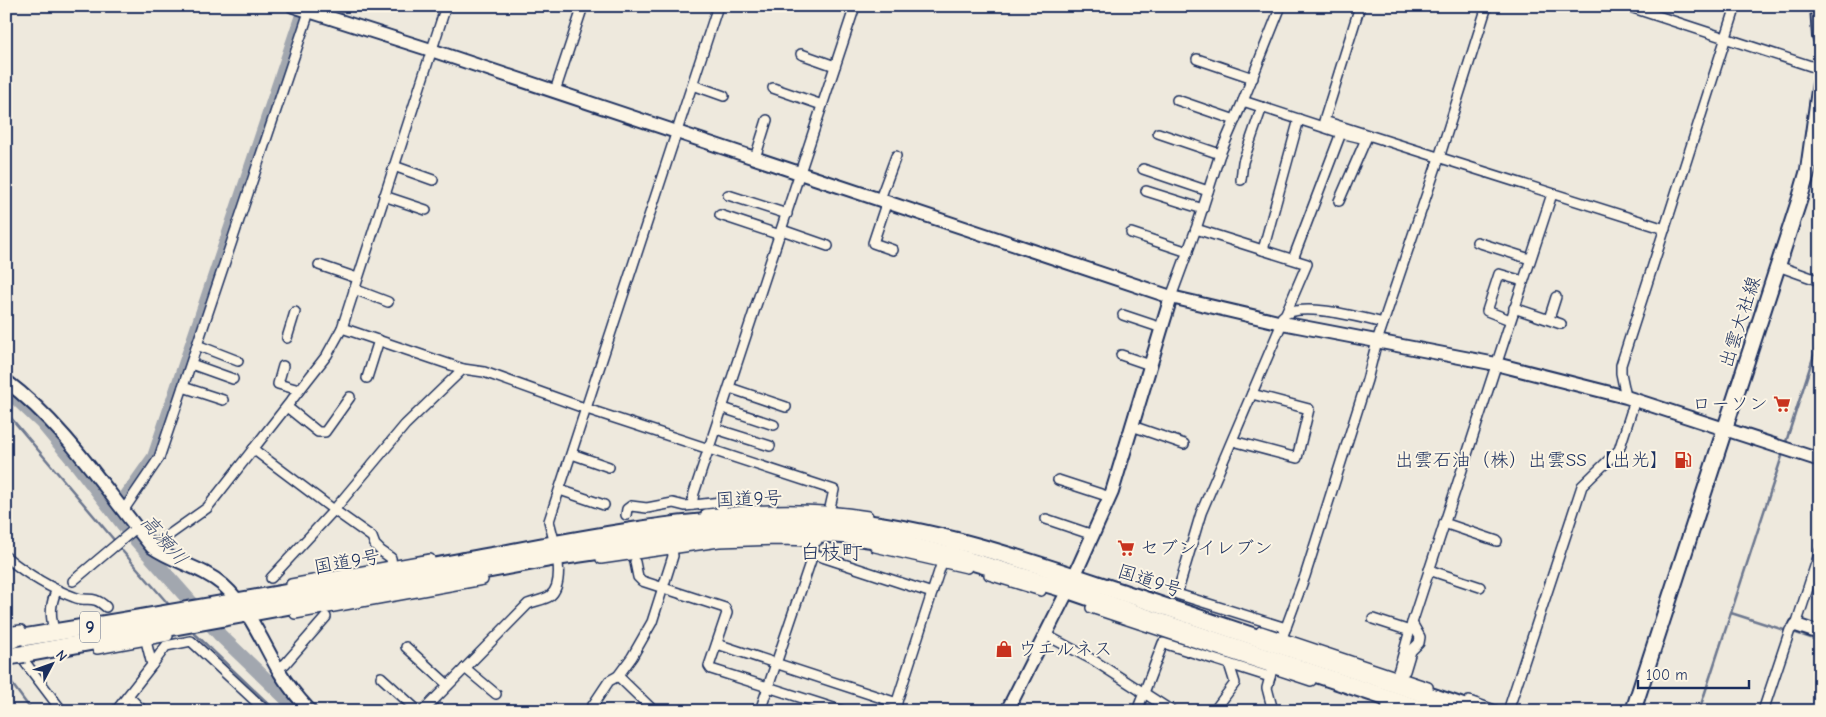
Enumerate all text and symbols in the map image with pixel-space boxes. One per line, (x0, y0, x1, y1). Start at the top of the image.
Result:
street label: 出雲大社線 (1715, 273, 1765, 371)
place label: ローソン (1692, 393, 1768, 415)
supermarket icon: ローソン (1772, 394, 1792, 414)
place label: 出雲石油（株）出雲SS 【出光】 (1395, 449, 1669, 471)
fuel station icon: 出雲石油（株）出雲SS 【出光】 (1673, 450, 1693, 470)
street label: 国道9号 (715, 487, 783, 511)
water label: 高瀬川 (136, 510, 192, 570)
place label: セブンイレブン (1140, 537, 1273, 559)
supermarket icon: セブンイレブン (1116, 538, 1136, 558)
district label: 白枝町 (800, 540, 863, 564)
street label: 国道9号 (312, 545, 382, 579)
street label: 国道9号 (1115, 560, 1185, 602)
road number: 9 (80, 612, 100, 642)
place label: ウエルネス (1018, 638, 1113, 660)
shop icon: ウエルネス (994, 639, 1014, 659)
north arrow (28, 640, 78, 690)
text: N (52, 647, 71, 665)
scale bar (1638, 657, 1750, 689)
text: 100 m (1646, 666, 1688, 684)

